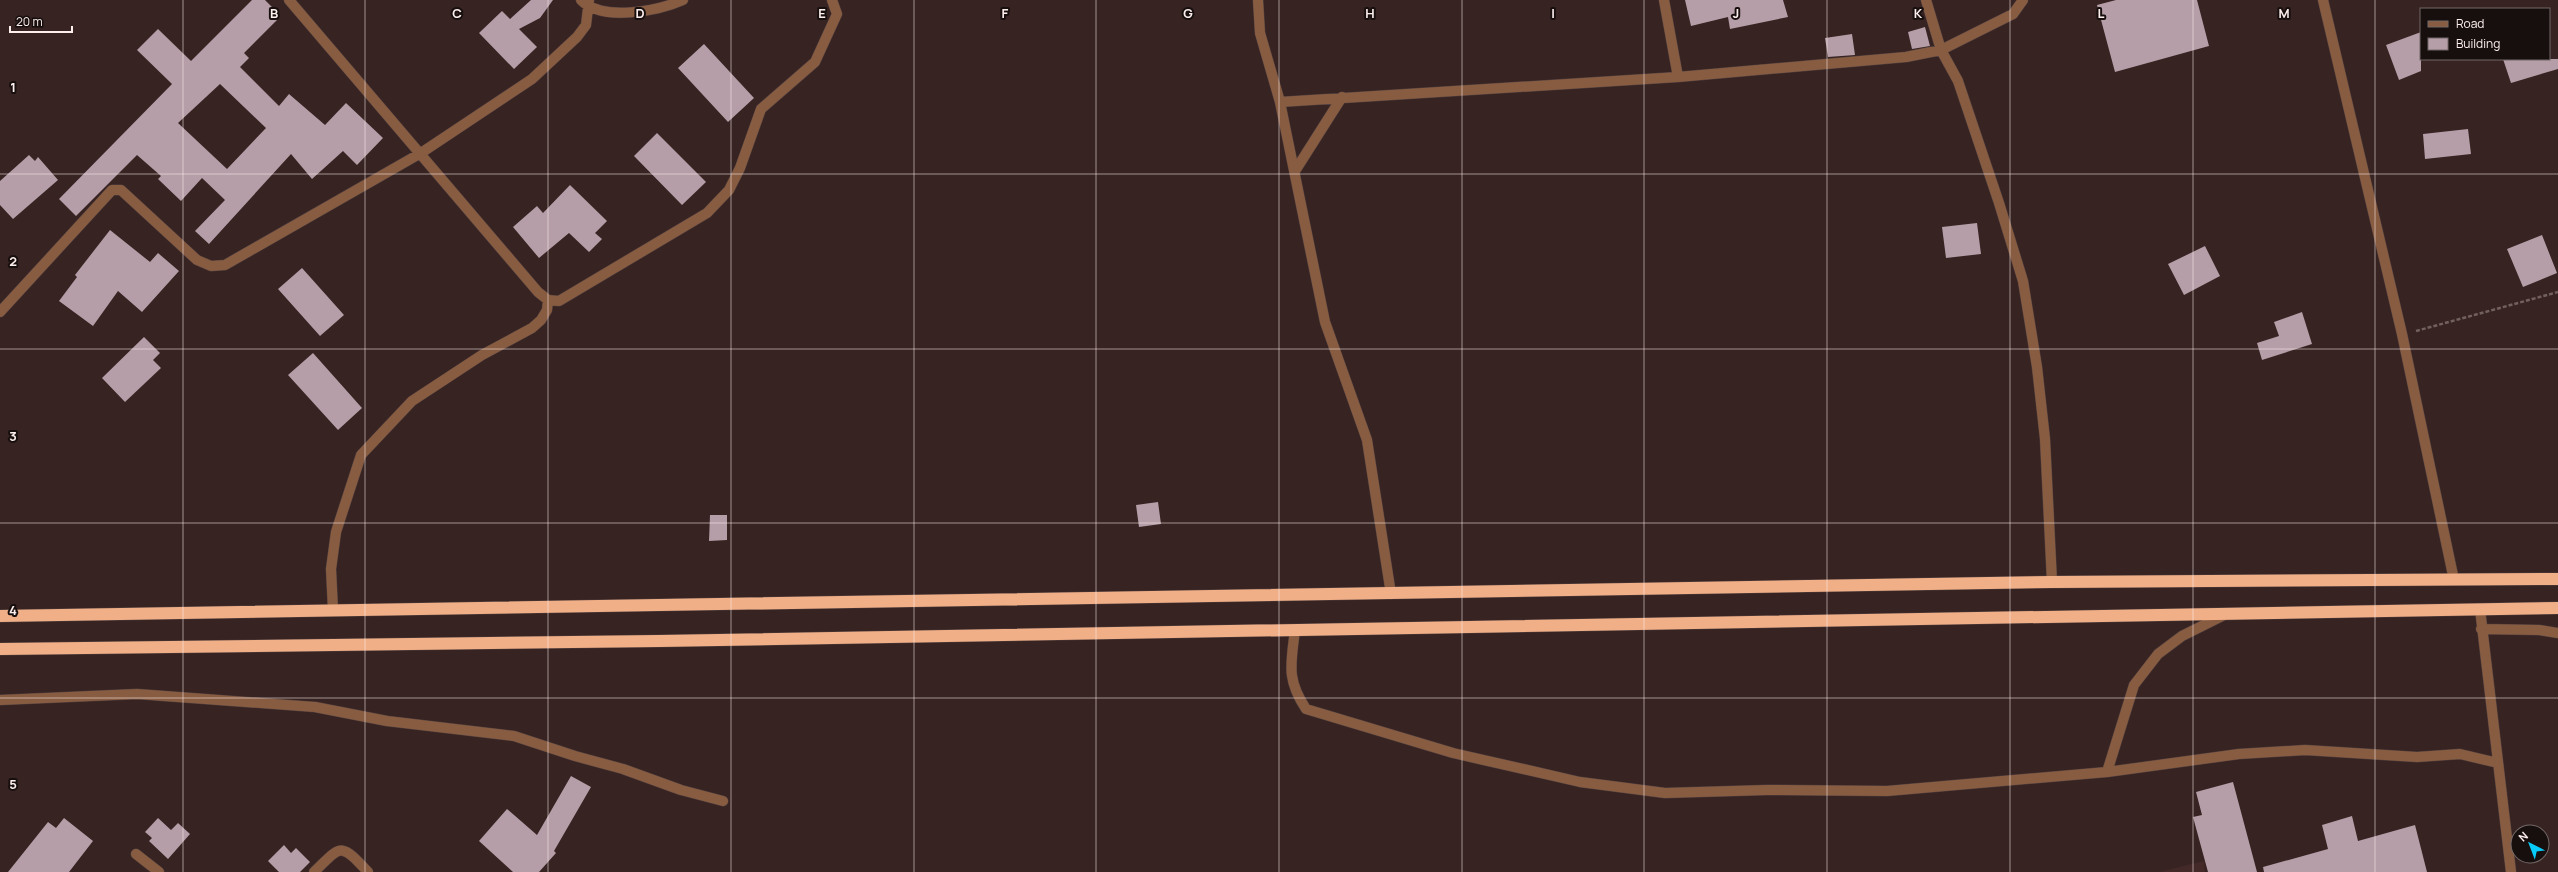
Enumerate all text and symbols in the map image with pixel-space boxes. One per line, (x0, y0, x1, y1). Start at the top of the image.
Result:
text: B (270, 4, 278, 22)
text: C (452, 4, 462, 22)
text: D (635, 4, 645, 22)
text: E (818, 4, 826, 22)
text: F (1002, 4, 1009, 22)
text: G (1183, 4, 1193, 22)
text: H (1365, 4, 1375, 22)
text: I (1551, 4, 1555, 22)
text: J (1733, 4, 1739, 22)
text: K (1914, 4, 1923, 22)
text: L (2098, 4, 2105, 22)
text: M (2278, 4, 2290, 22)
scale bar (10, 8, 72, 34)
legend (2420, 8, 2550, 60)
text: 20 m (16, 13, 43, 30)
text: Road (2456, 15, 2484, 32)
text: Building (2456, 35, 2500, 52)
text: 1 (10, 78, 16, 96)
text: 2 (9, 252, 17, 270)
text: 3 (9, 427, 17, 445)
text: 4 (9, 601, 17, 619)
text: 5 (9, 775, 17, 793)
north arrow (2510, 824, 2550, 864)
text: N (2515, 828, 2531, 844)

